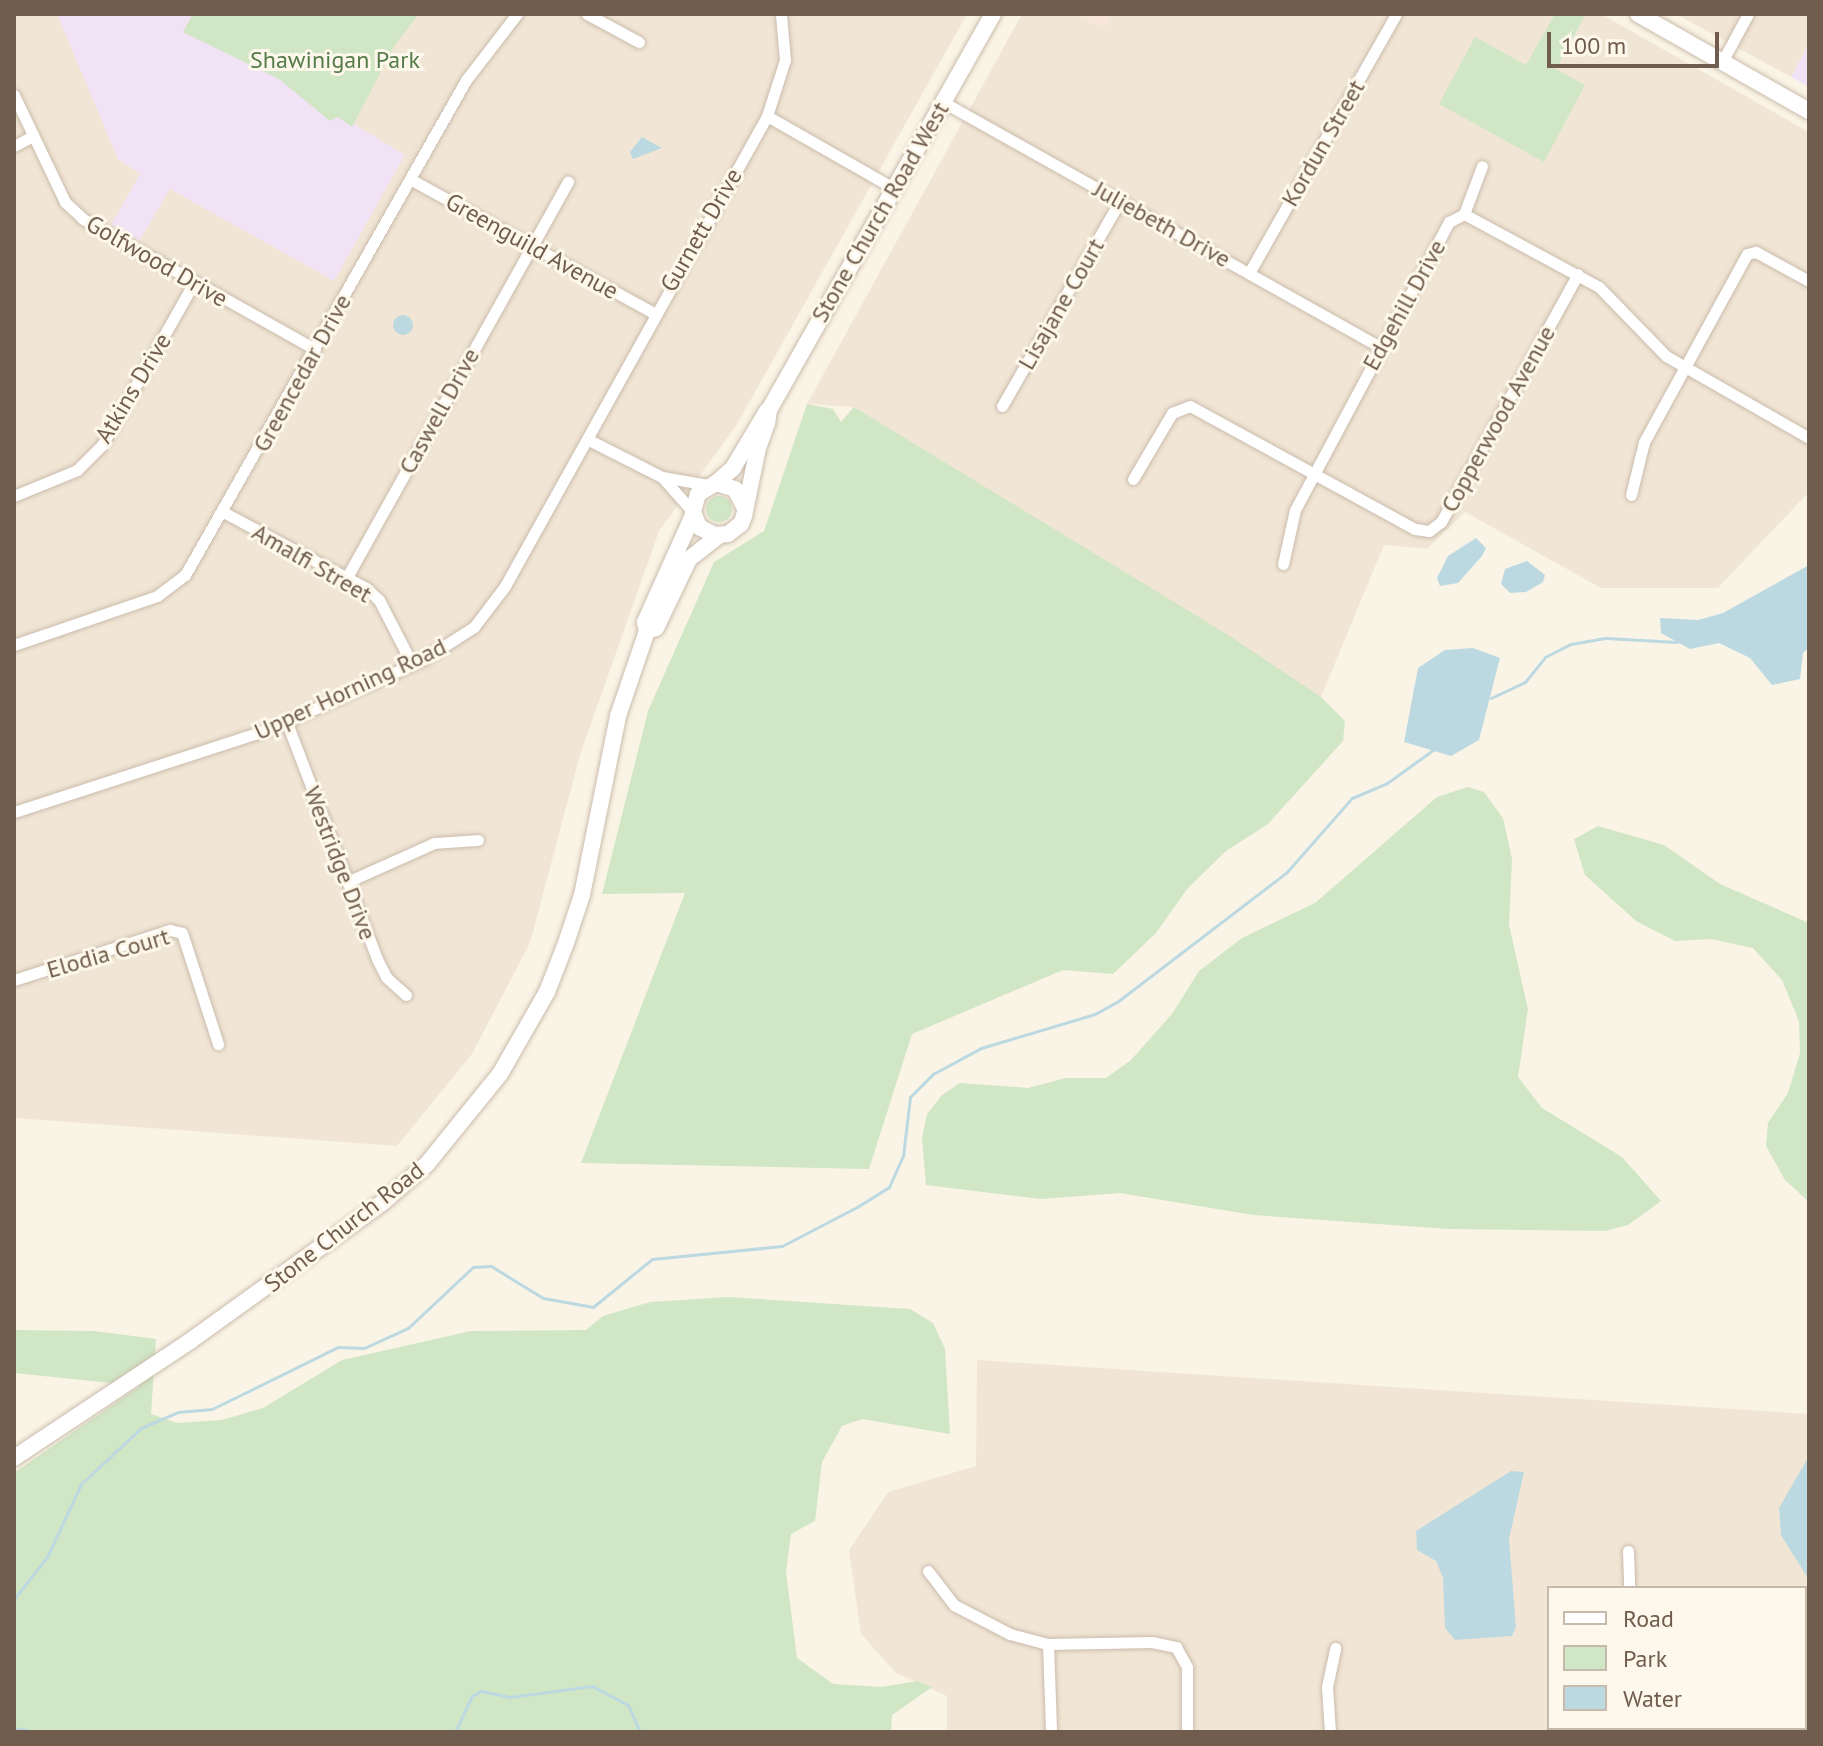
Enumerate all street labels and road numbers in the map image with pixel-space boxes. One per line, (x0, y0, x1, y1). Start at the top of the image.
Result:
street label: Kordun Street (1275, 75, 1371, 211)
street label: Stone Church Road West (805, 97, 955, 327)
street label: Gurnett Drive (654, 163, 748, 297)
street label: Juliebeth Drive (1088, 175, 1236, 273)
street label: Greenguild Avenue (440, 186, 624, 306)
street label: Golfwood Drive (81, 209, 233, 313)
street label: Lisajane Court (1012, 233, 1110, 375)
street label: Edgehill Drive (1356, 235, 1452, 375)
street label: Greencedar Drive (247, 289, 357, 457)
street label: Copperwood Avenue (1435, 320, 1561, 518)
street label: Atkins Drive (89, 328, 177, 448)
street label: Caswell Drive (393, 343, 485, 479)
street label: Amalfi Street (247, 517, 377, 609)
street label: Upper Horning Road (250, 632, 450, 746)
street label: Westridge Drive (298, 782, 382, 944)
street label: Elodia Court (43, 922, 173, 984)
street label: Stone Church Road (259, 1156, 429, 1298)

